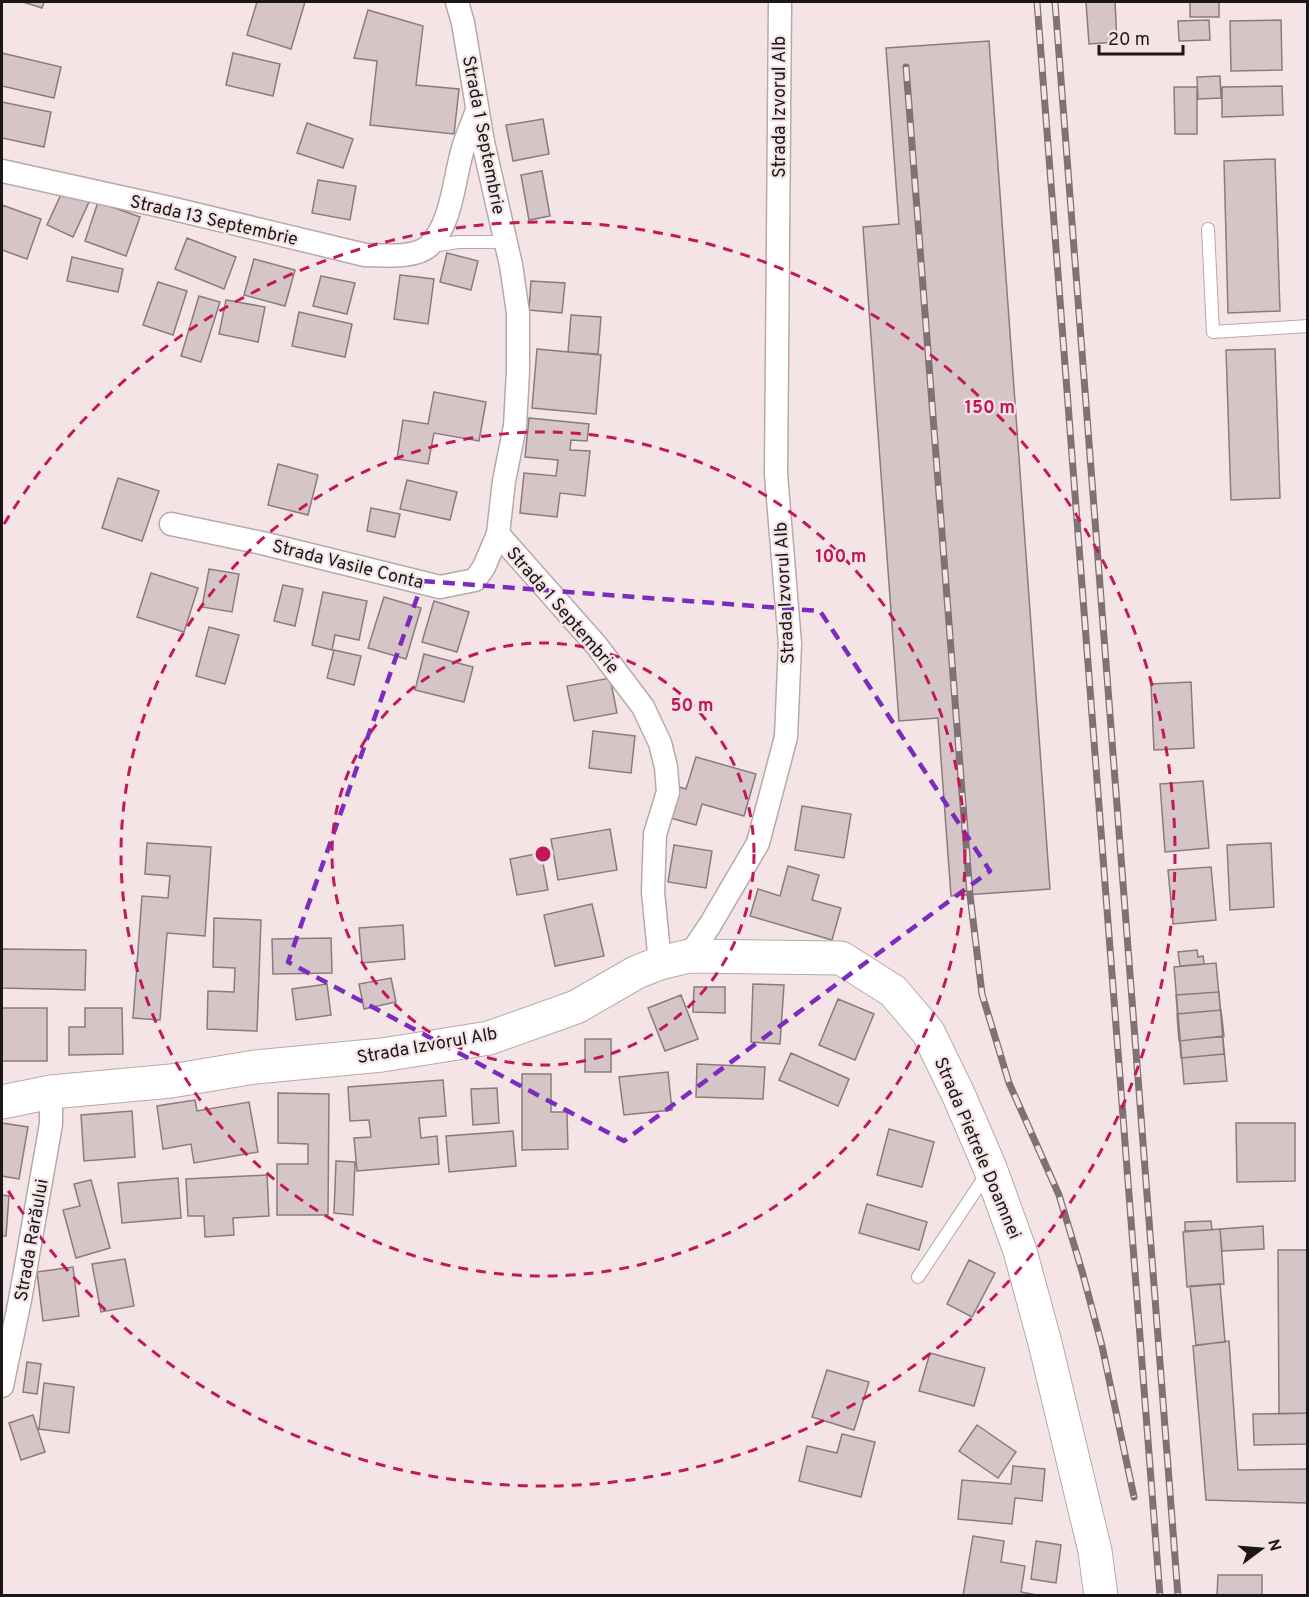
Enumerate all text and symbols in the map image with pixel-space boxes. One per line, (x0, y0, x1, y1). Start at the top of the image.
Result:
scale bar (1099, 18, 1183, 56)
text: 20 m (1108, 29, 1150, 52)
street label: Strada Izvorul Alb (769, 36, 792, 178)
street label: Strada 1 Septembrie (456, 54, 509, 217)
street label: Strada 13 Septembrie (127, 191, 300, 252)
text: 150 m (965, 397, 1015, 420)
street label: Strada Izvorul Alb (770, 521, 801, 665)
street label: Strada Vasile Conta (269, 535, 426, 595)
street label: Strada 1 Septembrie (500, 543, 623, 679)
text: 100 m (815, 546, 867, 569)
text: 50 m (670, 695, 714, 718)
centre of rings (533, 844, 553, 864)
street label: Strada Izvorul Alb (355, 1023, 499, 1070)
street label: Strada Pietrele Doamnei (928, 1054, 1025, 1243)
street label: Strada Rarăului (10, 1177, 55, 1303)
north arrow (1231, 1519, 1291, 1579)
text: N (1262, 1537, 1285, 1554)

